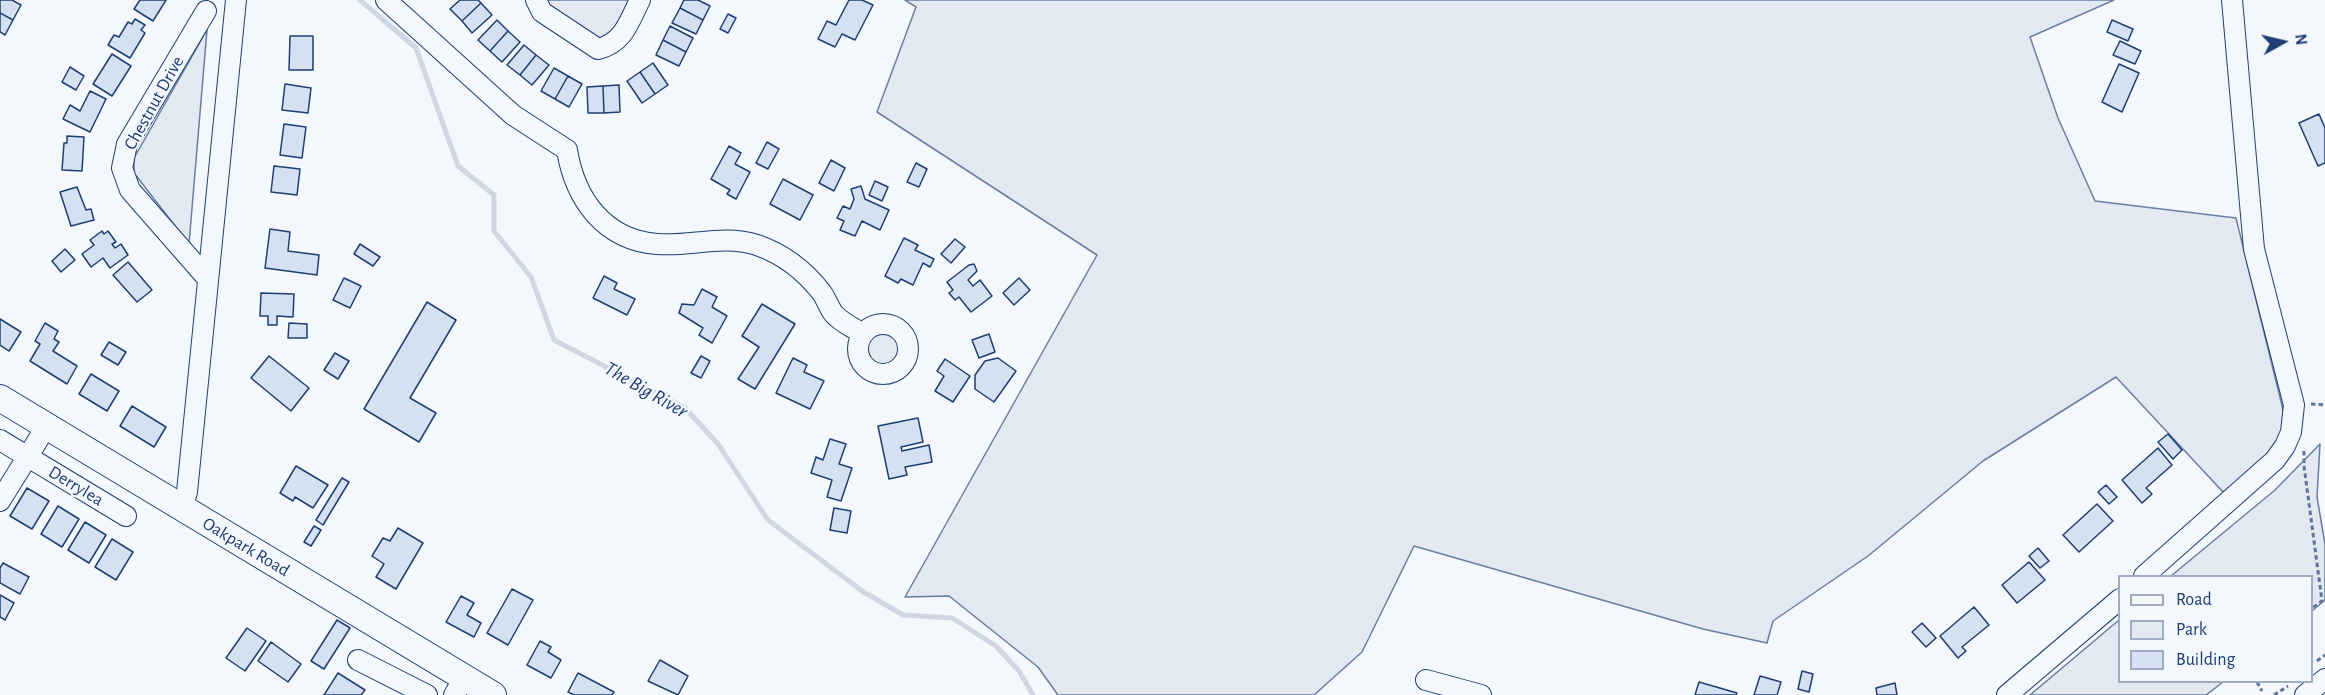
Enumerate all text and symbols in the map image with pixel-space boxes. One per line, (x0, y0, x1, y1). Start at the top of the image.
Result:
north arrow (2253, 12, 2313, 72)
text: N (2292, 33, 2310, 46)
street label: Chestnut Drive (119, 52, 189, 154)
water label: The Big River (600, 357, 692, 423)
street label: Derrylea (45, 461, 107, 511)
street label: Oakpark Road (198, 512, 294, 582)
legend (2118, 575, 2313, 683)
text: Road (2176, 591, 2212, 609)
text: Park (2176, 621, 2207, 639)
text: Building (2176, 651, 2235, 669)

